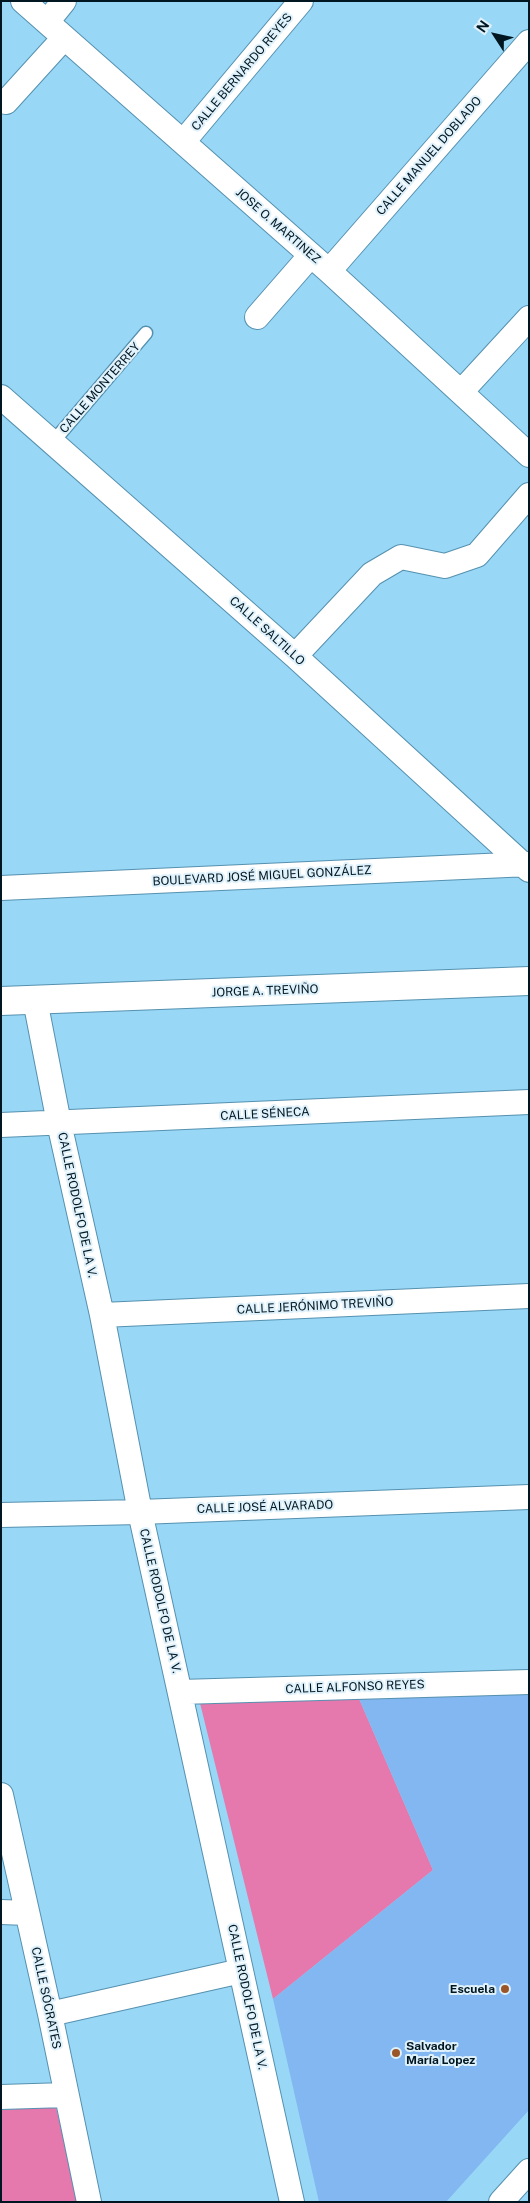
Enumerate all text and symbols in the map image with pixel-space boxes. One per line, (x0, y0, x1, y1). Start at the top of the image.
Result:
street label: CALLE BERNARDO REYES (189, 10, 295, 134)
north arrow (470, 10, 520, 60)
text: N (473, 17, 492, 35)
street label: CALLE MANUEL DOBLADO (373, 94, 485, 218)
street label: JOSE O. MARTINEZ (233, 185, 323, 267)
street label: CALLE MONTERREY (57, 340, 143, 436)
street label: CALLE SALTILLO (227, 594, 307, 668)
street label: BOULEVARD JOSÉ MIGUEL GONZÁLEZ (152, 863, 372, 889)
street label: JORGE A. TREVIÑO (211, 982, 319, 1000)
street label: CALLE SÉNECA (220, 1104, 310, 1124)
street label: CALLE RODOLFO DE LA V. (55, 1131, 99, 1279)
street label: CALLE JERÓNIMO TREVIÑO (236, 1295, 394, 1317)
street label: CALLE JOSÉ ALVARADO (197, 1497, 333, 1517)
street label: CALLE RODOLFO DE LA V. (136, 1527, 184, 1675)
street label: CALLE ALFONSO REYES (285, 1677, 425, 1697)
street label: CALLE RODOLFO DE LA V. (225, 1923, 269, 2071)
street label: CALLE SÓCRATES (28, 1946, 64, 2050)
place label: Escuela (450, 1982, 495, 1996)
marker: Escuela (499, 1983, 511, 1995)
place label: Salvador María Lopez (406, 2039, 475, 2067)
marker: Salvador María Lopez (390, 2047, 402, 2059)

